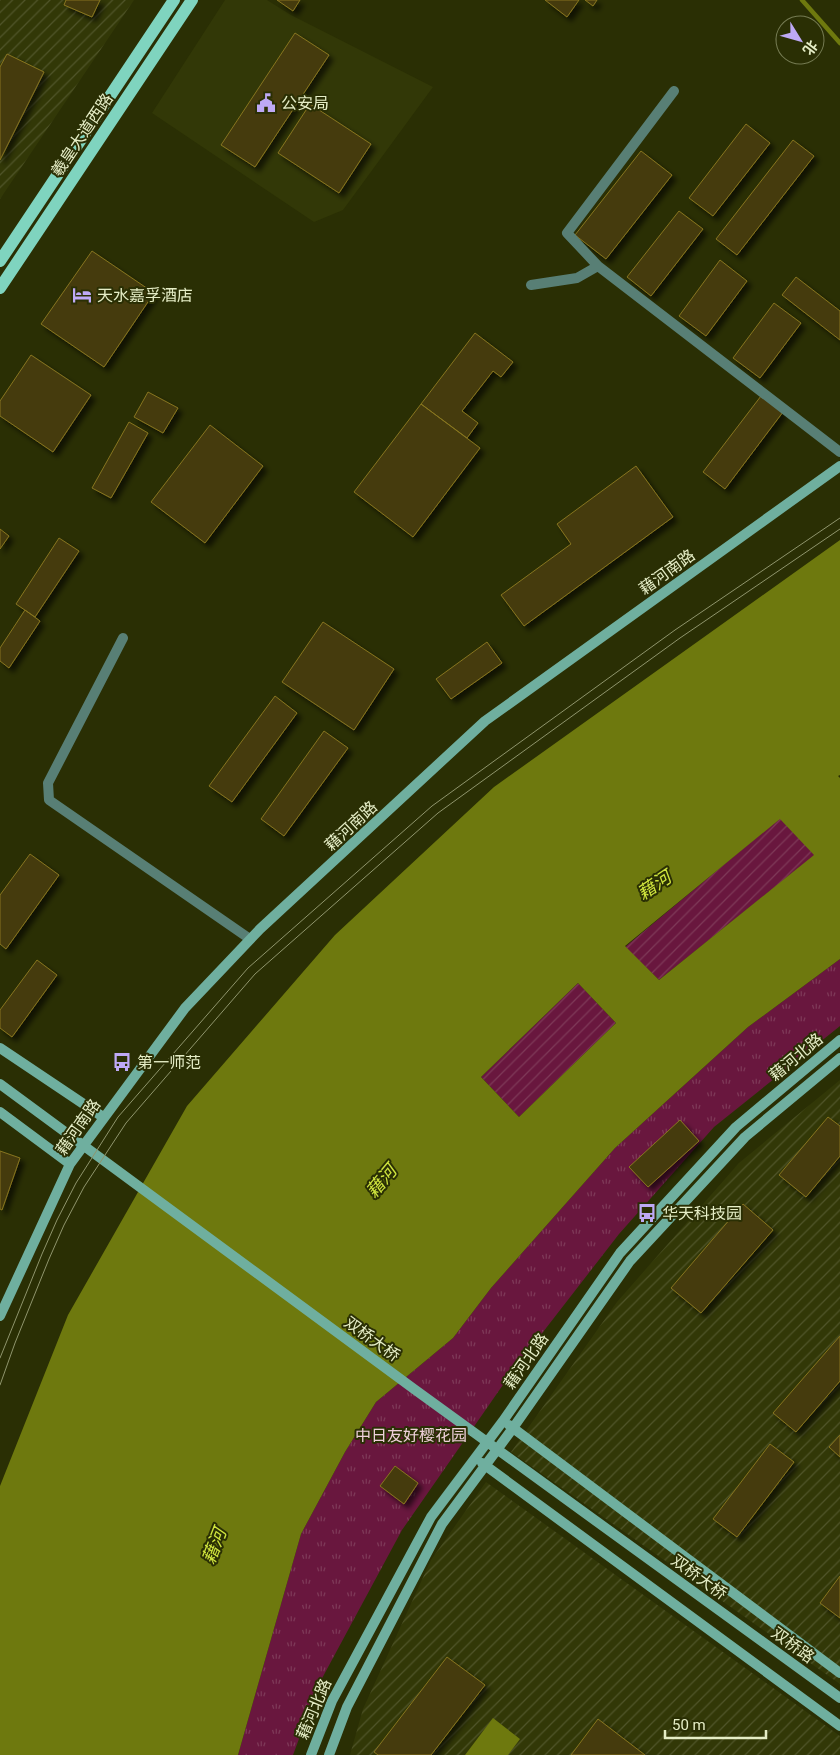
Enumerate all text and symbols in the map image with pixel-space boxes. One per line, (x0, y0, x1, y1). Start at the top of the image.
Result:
north arrow (775, 15, 825, 65)
text: 北 (800, 37, 821, 58)
street label: 羲皇大道西路 (47, 90, 117, 180)
public building icon: 公安局 (255, 92, 277, 114)
place label: 公安局 (281, 94, 329, 113)
hotel icon: 天水嘉孚酒店 (71, 284, 93, 306)
place label: 天水嘉孚酒店 (97, 286, 193, 305)
street label: 藉河南路 (636, 546, 698, 598)
street label: 藉河南路 (321, 797, 381, 855)
water label: 藉河 (633, 865, 677, 904)
street label: 藉河北路 (765, 1029, 827, 1085)
bus stop icon: 第一师范 (111, 1051, 133, 1073)
place label: 第一师范 (137, 1053, 201, 1072)
street label: 藉河南路 (52, 1095, 104, 1159)
water label: 藉河 (361, 1158, 403, 1202)
bus stop icon: 华天科技园 (636, 1202, 658, 1224)
place label: 华天科技园 (662, 1204, 742, 1223)
street label: 双桥大桥 (341, 1313, 403, 1365)
street label: 藉河北路 (500, 1329, 552, 1393)
park label: 中日友好樱花园 (355, 1426, 467, 1445)
water label: 藉河 (198, 1523, 231, 1567)
street label: 双桥大桥 (668, 1551, 730, 1603)
street label: 双桥路 (768, 1623, 818, 1667)
street label: 藉河北路 (293, 1676, 335, 1742)
scale bar (665, 1708, 766, 1740)
text: 50 m (672, 1716, 706, 1734)

